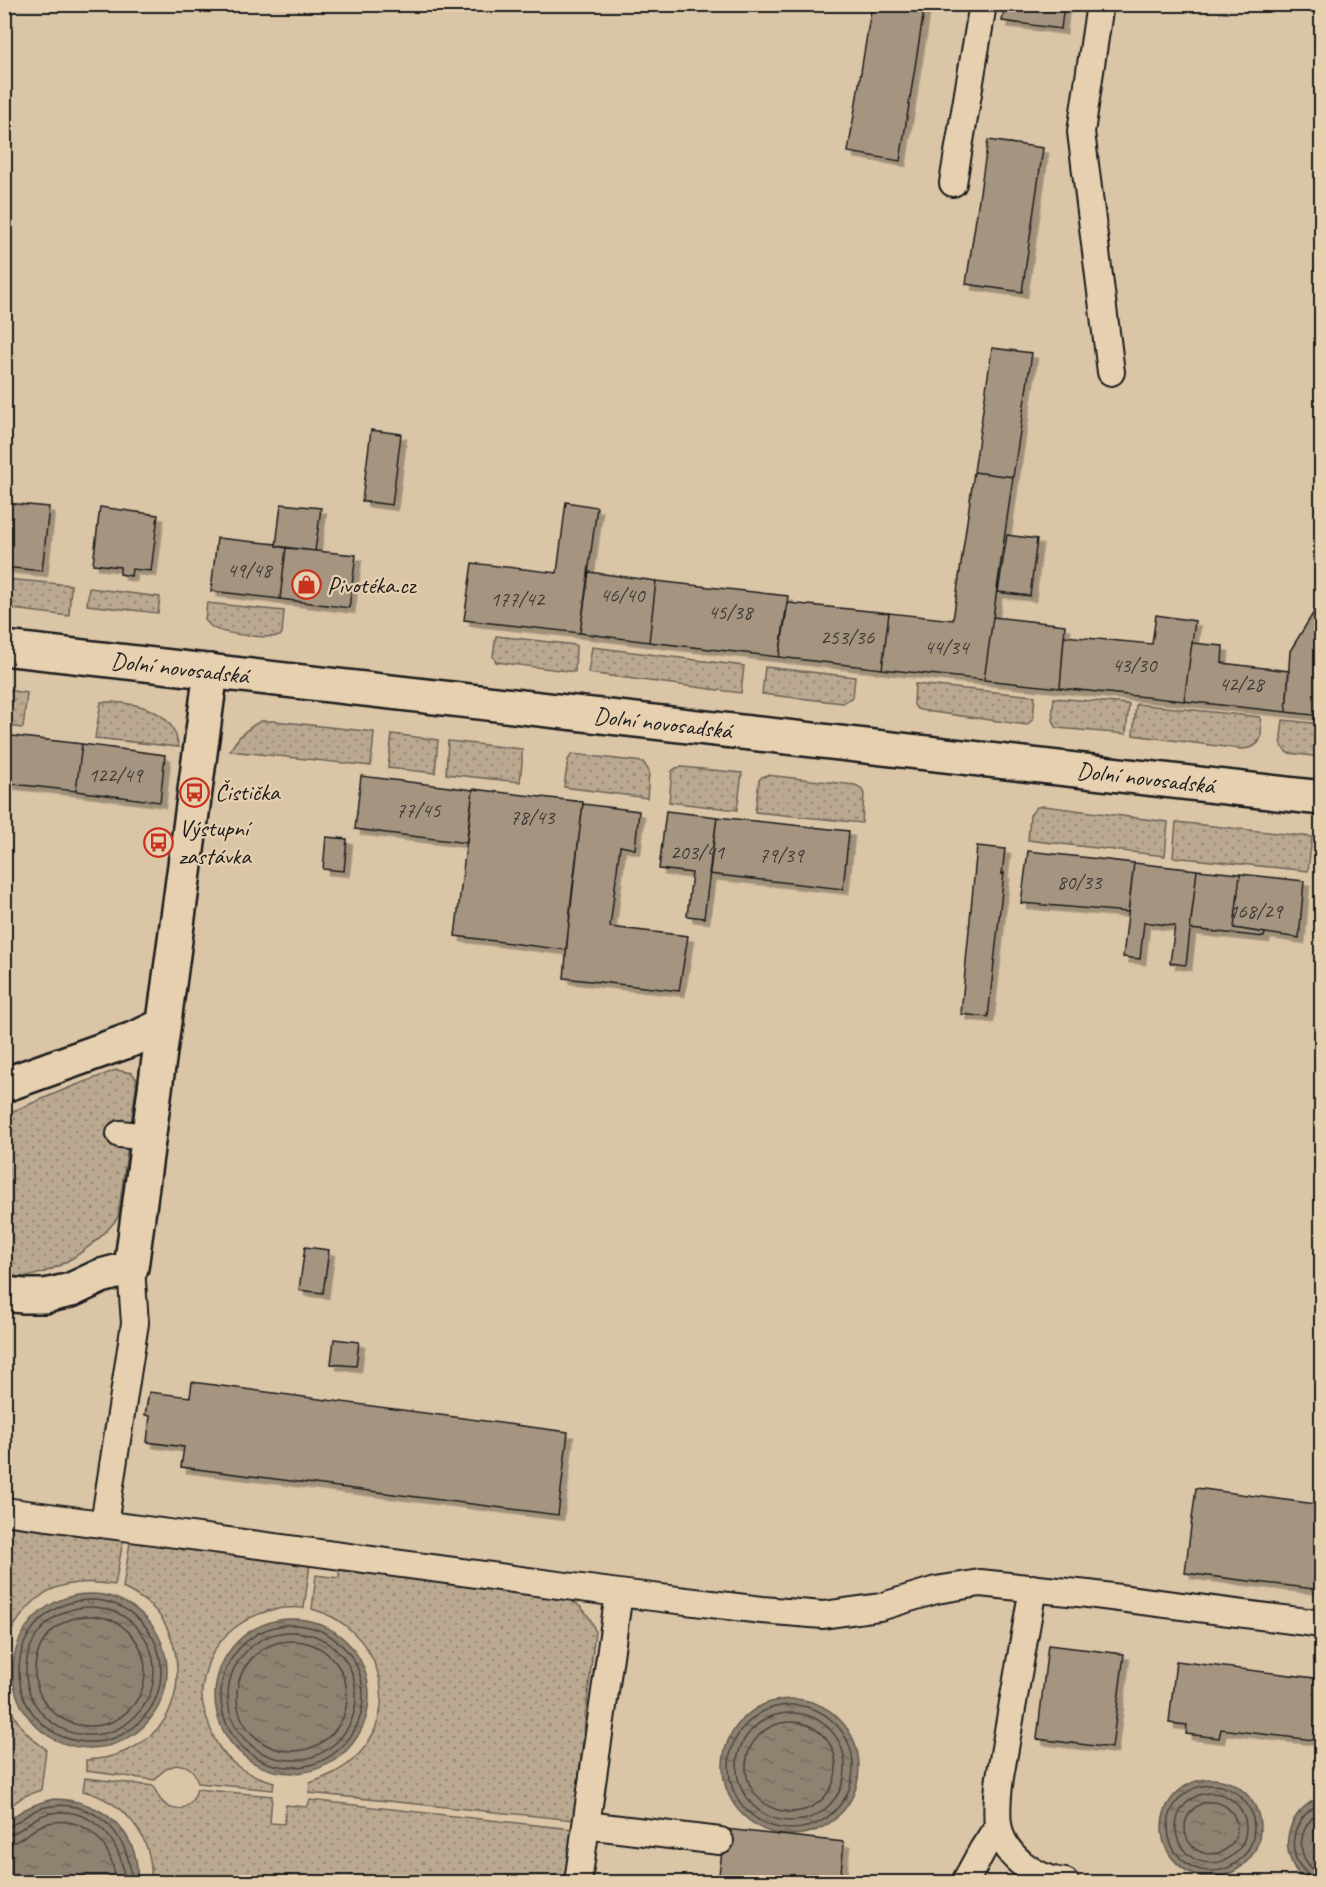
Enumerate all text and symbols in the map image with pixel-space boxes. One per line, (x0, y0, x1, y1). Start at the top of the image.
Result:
house number: 49/48 (227, 557, 274, 583)
shop icon: Pivotéka.cz (290, 569, 322, 601)
place label: Pivotéka.cz (327, 570, 418, 600)
house number: 46/40 (600, 582, 646, 608)
house number: 177/42 (490, 586, 546, 612)
house number: 45/38 (708, 599, 755, 625)
house number: 253/36 (820, 624, 875, 650)
house number: 44/34 (924, 634, 971, 660)
street label: Dolní novosadská (109, 645, 253, 691)
house number: 43/30 (1112, 652, 1158, 678)
house number: 42/28 (1219, 671, 1266, 697)
street label: Dolní novosadská (592, 700, 736, 746)
street label: Dolní novosadská (1075, 755, 1219, 801)
house number: 122/49 (88, 762, 144, 788)
bus stop icon: Čistička (178, 776, 210, 808)
place label: Čistička (215, 777, 281, 807)
house number: 77/45 (396, 797, 442, 823)
house number: 78/43 (510, 804, 556, 830)
place label: Výstupní zastávka (179, 813, 253, 871)
bus stop icon: Výstupní zastávka (142, 826, 174, 858)
house number: 203/41 (670, 839, 726, 865)
house number: 79/39 (759, 842, 805, 868)
house number: 80/33 (1057, 869, 1103, 895)
house number: 168/29 (1228, 898, 1284, 924)

